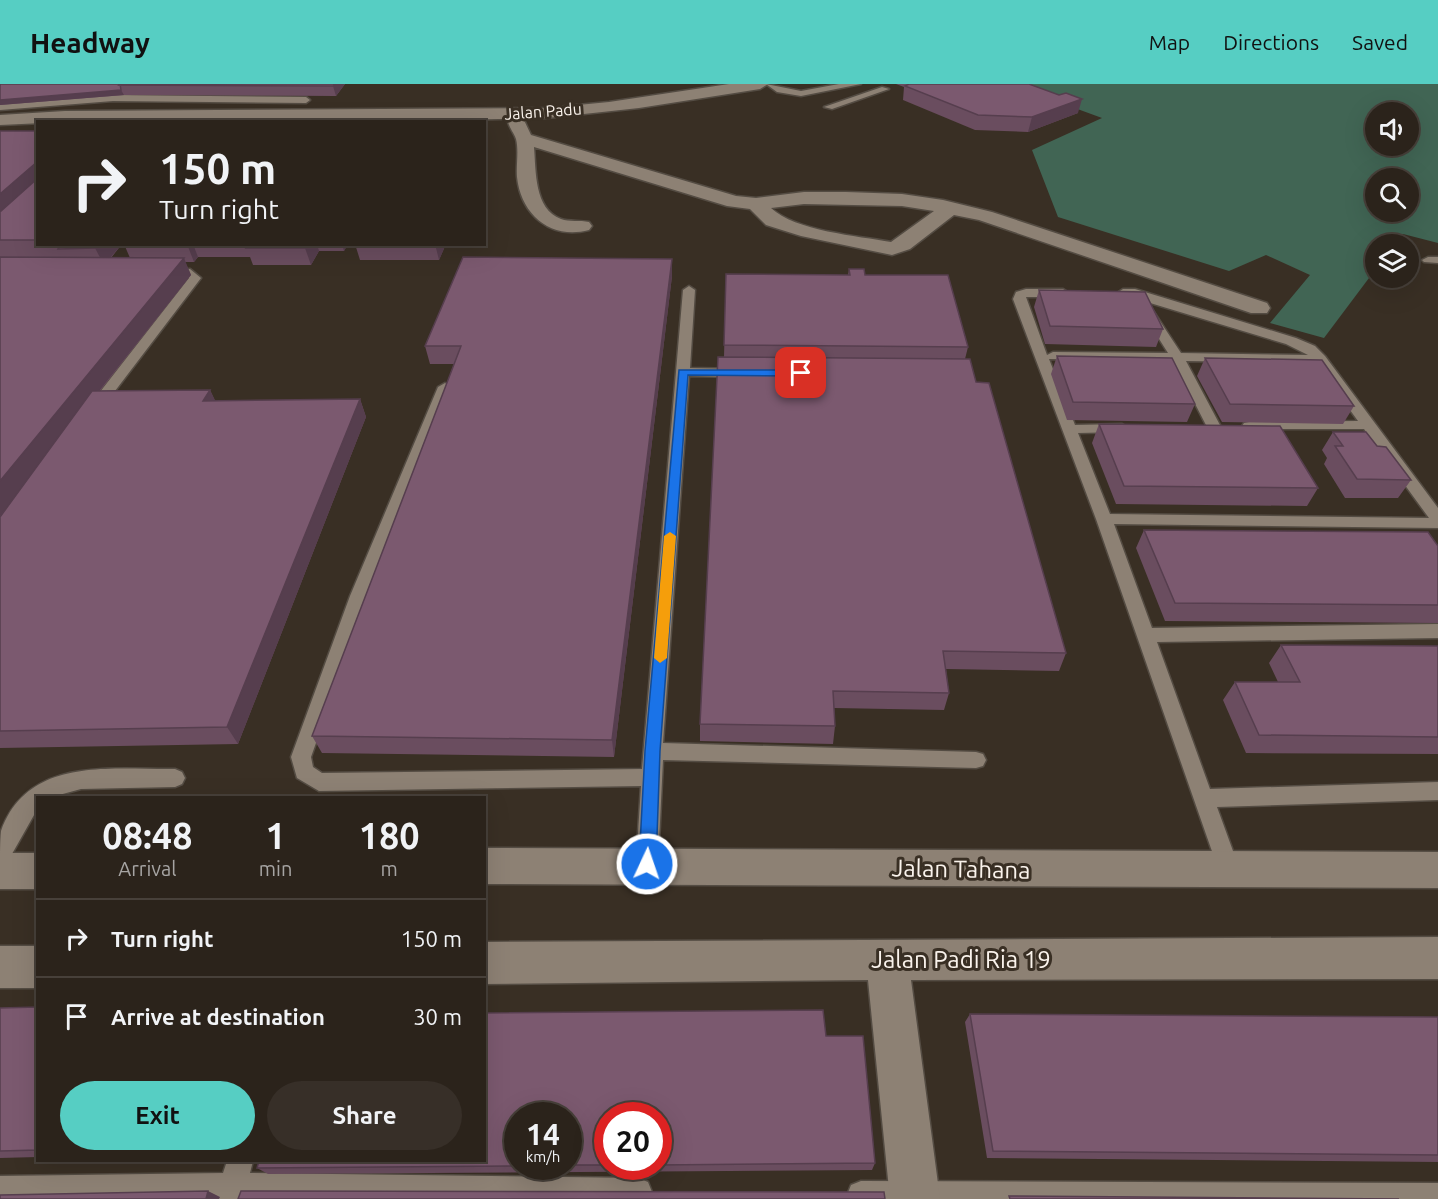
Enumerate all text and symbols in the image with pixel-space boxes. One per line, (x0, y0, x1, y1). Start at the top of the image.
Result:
text: Headway (30, 27, 150, 58)
text: Map (1149, 30, 1190, 54)
text: Directions (1223, 30, 1319, 54)
text: Saved (1352, 30, 1408, 54)
street label: Jalan Padu (504, 99, 582, 123)
map controls (1365, 102, 1419, 288)
button: sound (1365, 102, 1419, 156)
icon: right (60, 144, 138, 222)
text: 150 m (159, 145, 276, 192)
button: search (1365, 168, 1419, 222)
text: Turn right (159, 194, 279, 224)
button: layers (1365, 234, 1419, 288)
pin (775, 347, 826, 398)
icon: arrive (784, 356, 817, 389)
text: 08:48 (102, 815, 192, 856)
text: 1 (265, 815, 286, 856)
text: 180 (359, 815, 420, 856)
position arrow (615, 832, 679, 896)
street label: Jalan Tahana (891, 854, 1031, 884)
text: Arrival (118, 857, 177, 880)
text: min (259, 857, 292, 880)
text: m (381, 857, 398, 880)
icon: right (60, 922, 93, 955)
text: Turn right (111, 926, 213, 951)
text: 150 m (401, 926, 462, 951)
street label: Jalan Padi Ria 19 (871, 946, 1051, 973)
icon: arrive (60, 1000, 93, 1033)
text: Arrive at destination (111, 1004, 325, 1029)
text: 30 m (413, 1004, 462, 1029)
button: Exit (60, 1081, 255, 1150)
button: Share (267, 1081, 462, 1150)
speed limit sign: 20 (594, 1102, 672, 1180)
text: 14 (526, 1117, 560, 1151)
text: km/h (526, 1148, 560, 1165)

